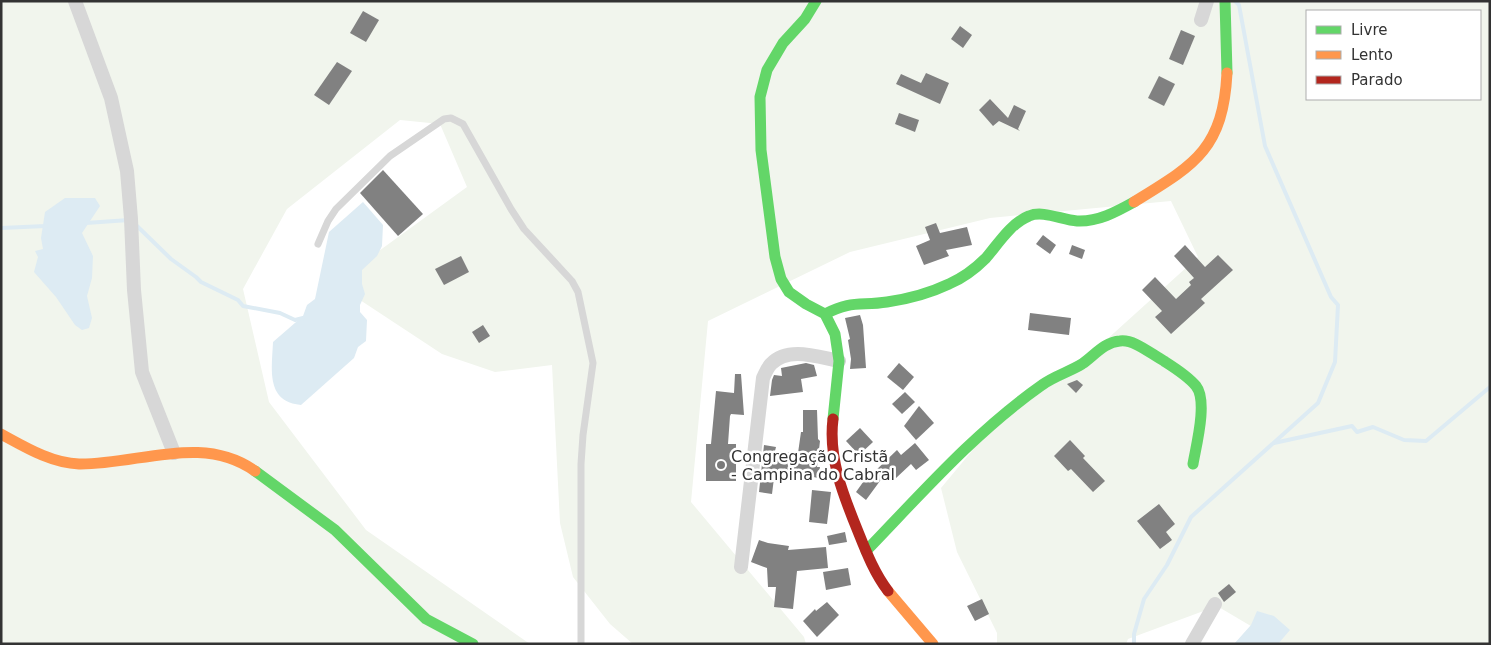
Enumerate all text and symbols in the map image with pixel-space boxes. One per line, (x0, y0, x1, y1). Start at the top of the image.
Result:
legend (1306, 10, 1481, 100)
text: Livre (1351, 21, 1387, 39)
text: Lento (1351, 46, 1393, 64)
text: Parado (1351, 71, 1403, 89)
place label: Congregação Cristã - Campina do Cabral (731, 447, 895, 484)
marker: Congregação Cristã - Campina do Cabral (715, 459, 727, 471)

